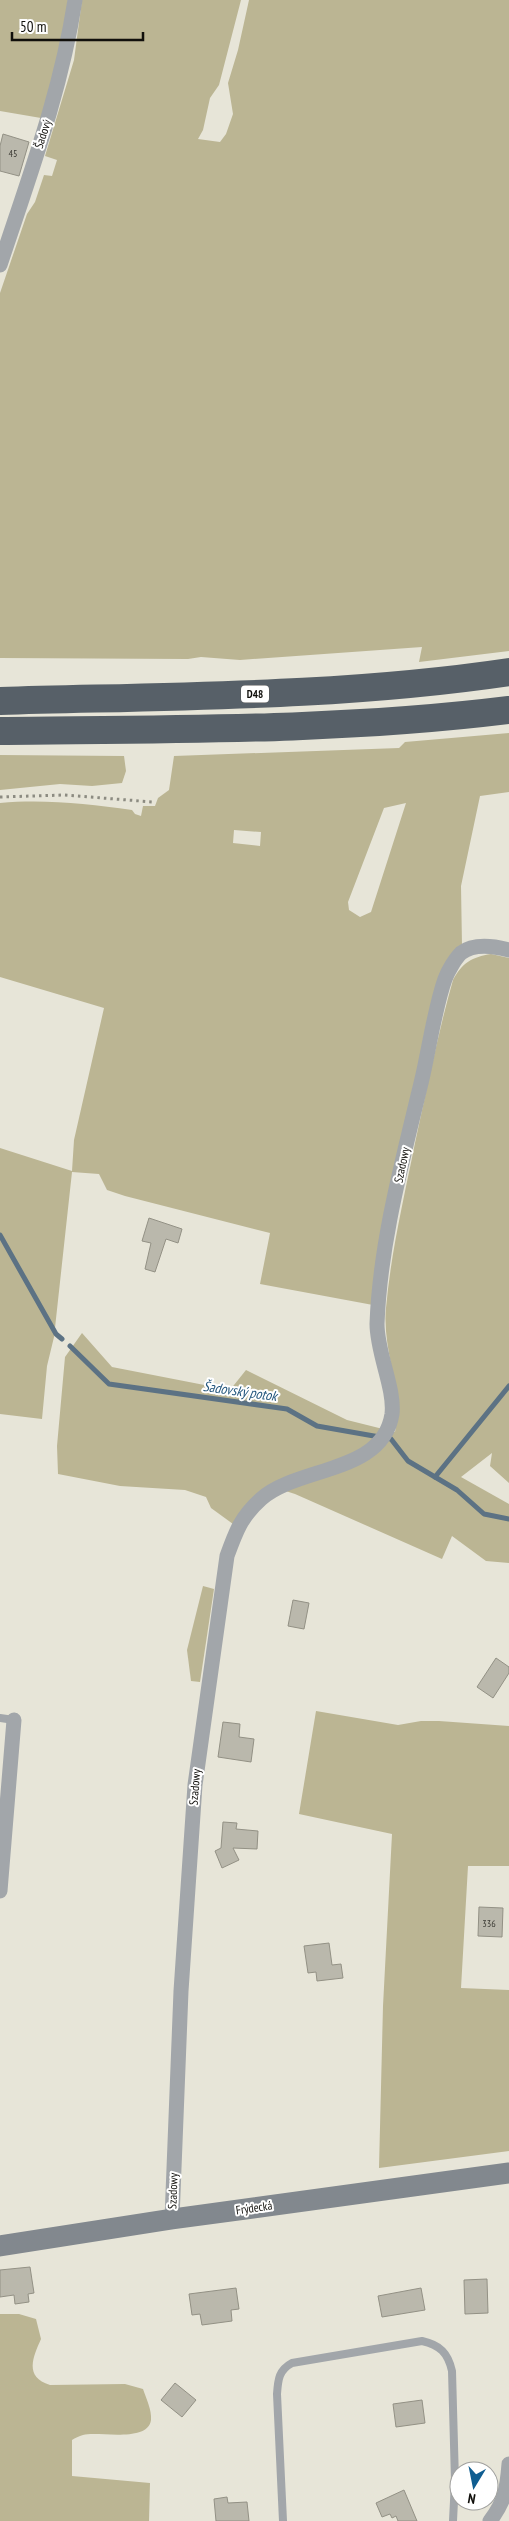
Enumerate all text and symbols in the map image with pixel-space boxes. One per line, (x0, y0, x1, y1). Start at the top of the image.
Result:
scale bar (12, 10, 144, 42)
text: 50 m (20, 17, 46, 36)
street label: Šadový (31, 117, 54, 150)
house number: 45 (9, 147, 18, 160)
road number: D48 (241, 686, 269, 702)
street label: Szadowy (390, 1145, 413, 1184)
water label: Šadovský potok (202, 1377, 280, 1405)
street label: Szadowy (185, 1768, 204, 1806)
house number: 336 (482, 1917, 496, 1930)
street label: Szadowy (164, 2172, 181, 2209)
street label: Frýdecká (235, 2198, 273, 2217)
north arrow (449, 2461, 499, 2511)
text: N (466, 2489, 477, 2508)

